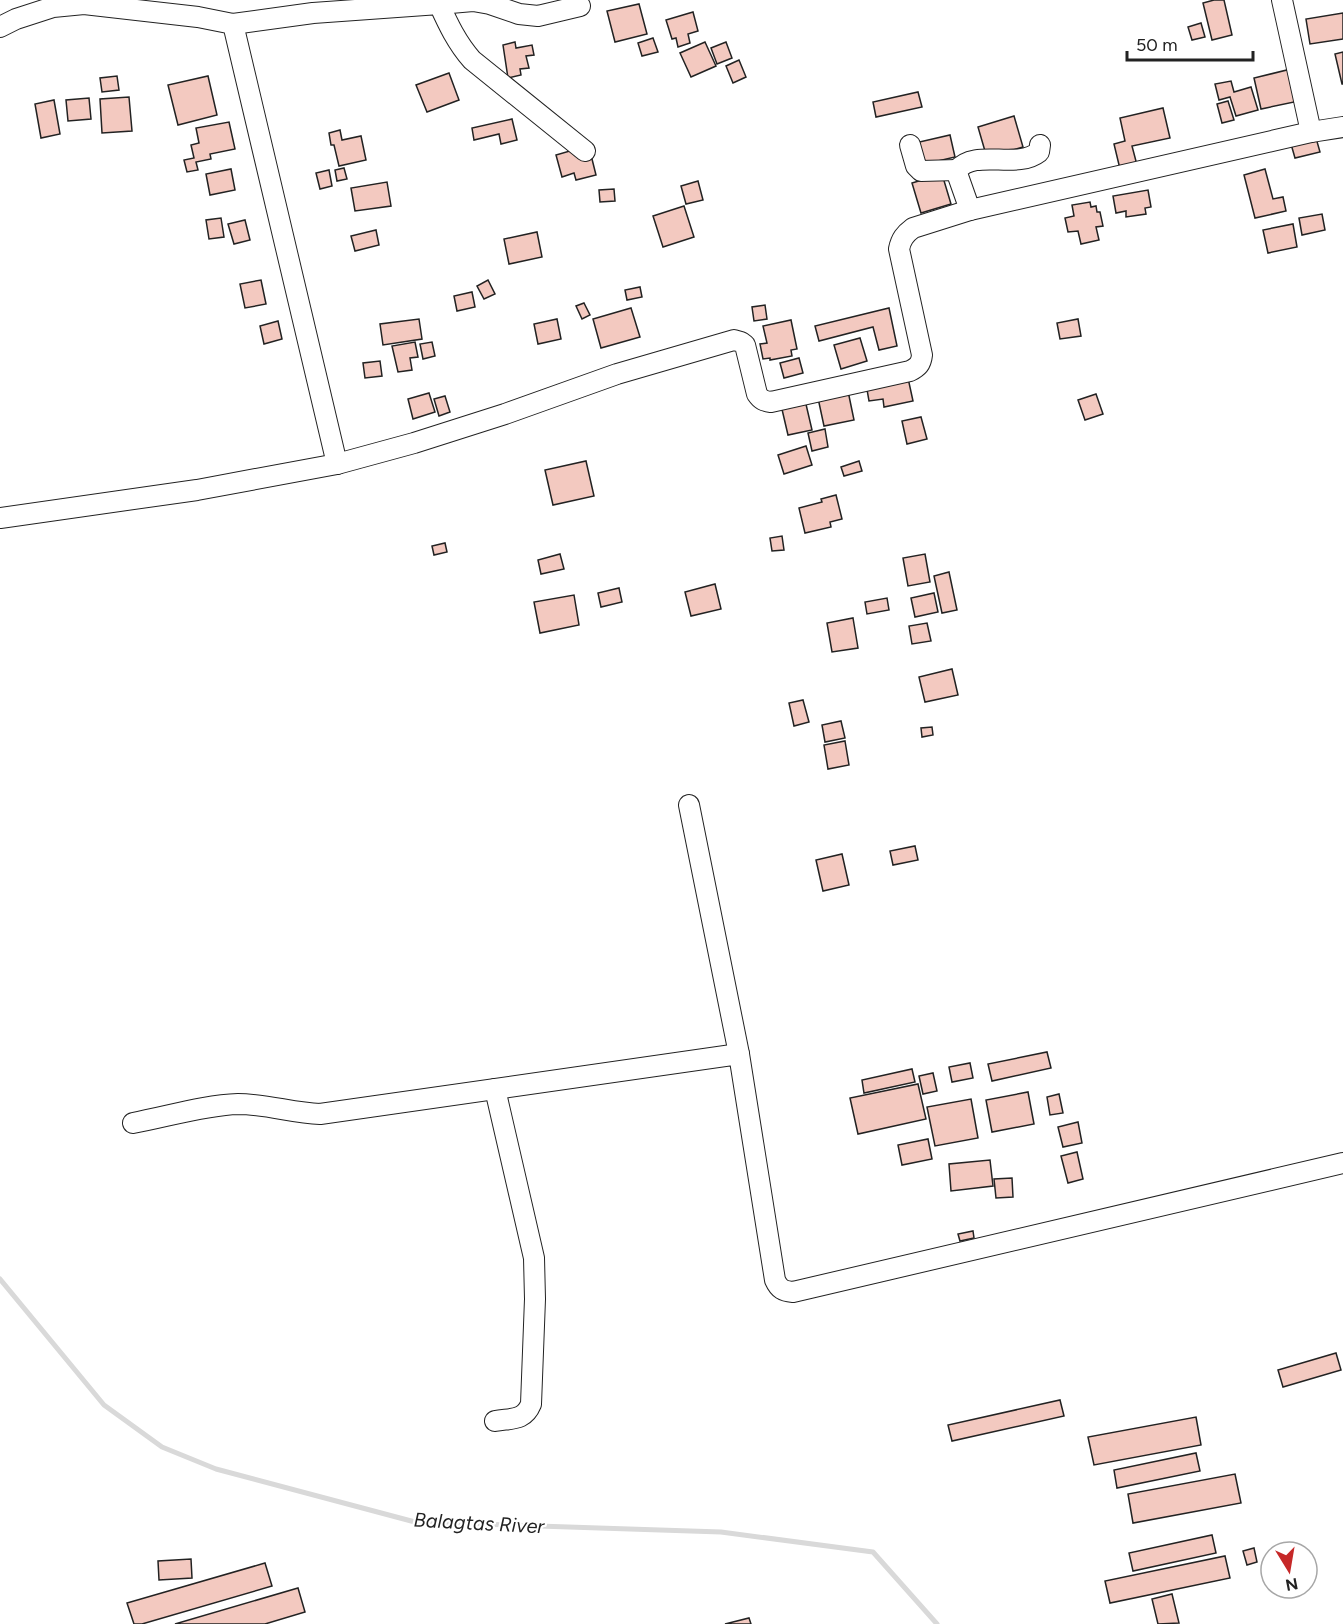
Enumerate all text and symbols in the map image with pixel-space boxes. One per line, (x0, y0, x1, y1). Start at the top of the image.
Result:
scale bar (1127, 24, 1253, 62)
text: 50 m (1136, 34, 1178, 56)
water label: Balagtas River (413, 1508, 546, 1538)
north arrow (1259, 1540, 1319, 1600)
text: N (1284, 1574, 1300, 1595)

